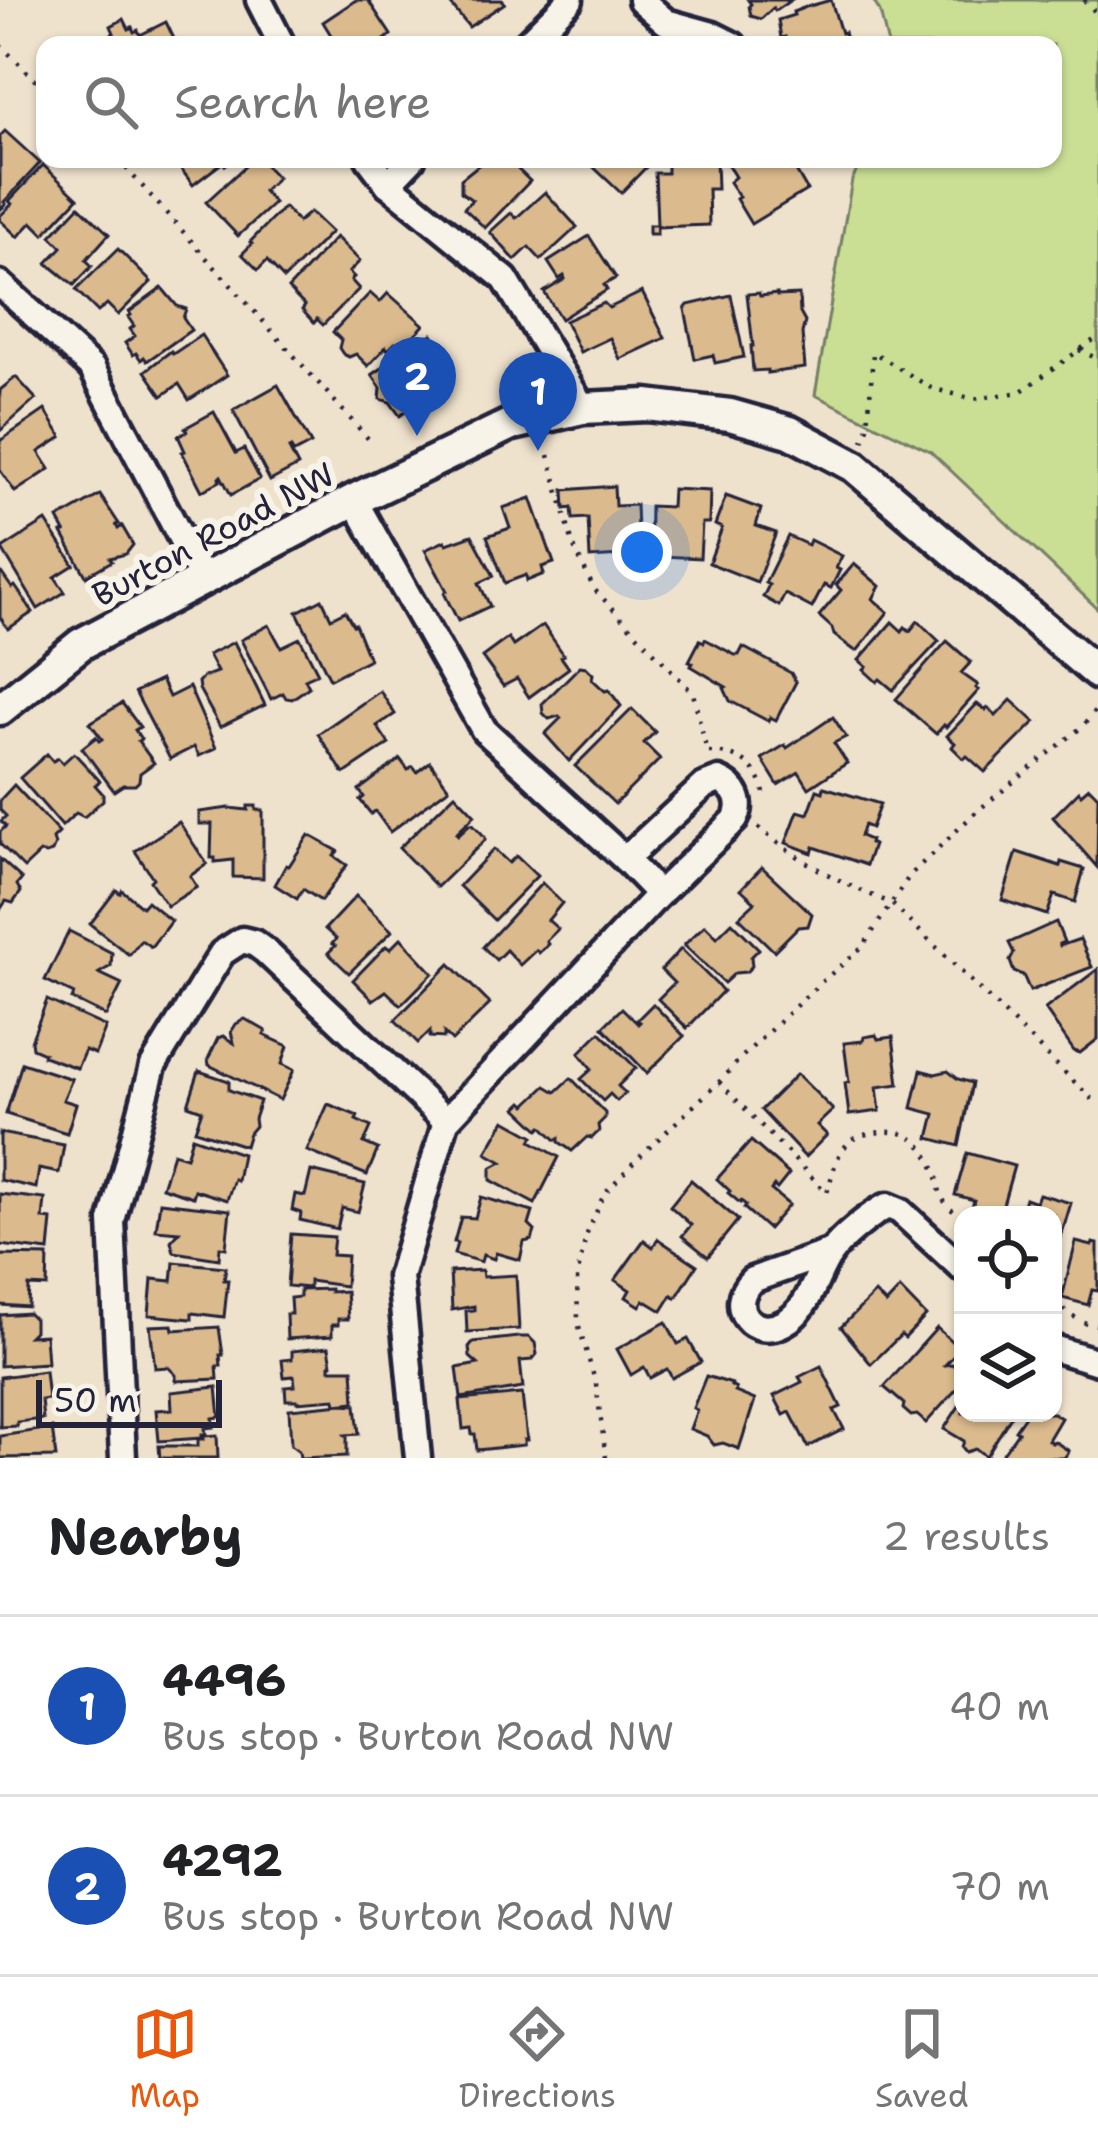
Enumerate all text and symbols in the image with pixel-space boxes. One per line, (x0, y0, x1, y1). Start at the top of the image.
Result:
search box (36, 36, 1062, 168)
icon: search (78, 69, 144, 135)
text: Search here (174, 72, 431, 132)
pin: 2 (378, 337, 456, 436)
pin: 1 (499, 352, 577, 451)
street label: Burton Road NW (84, 452, 342, 617)
your location (612, 522, 672, 582)
map controls (954, 1206, 1062, 1422)
button: locate (954, 1206, 1062, 1314)
button: layers (954, 1314, 1062, 1422)
scale bar (36, 1374, 222, 1427)
text: 50 m (54, 1378, 137, 1423)
text: Nearby (48, 1502, 243, 1570)
text: 2 results (883, 1510, 1050, 1562)
text: 4496 (162, 1650, 286, 1710)
text: 1 (78, 1680, 96, 1732)
text: 40 m (949, 1680, 1050, 1732)
text: Bus stop · Burton Road NW (162, 1710, 674, 1762)
text: 4292 (162, 1830, 283, 1890)
text: 2 (73, 1860, 101, 1912)
text: 70 m (949, 1860, 1050, 1912)
text: Bus stop · Burton Road NW (162, 1890, 674, 1942)
tab: Map (129, 2001, 200, 2118)
tab: Directions (459, 2001, 616, 2118)
tab: Saved (875, 2001, 969, 2118)

